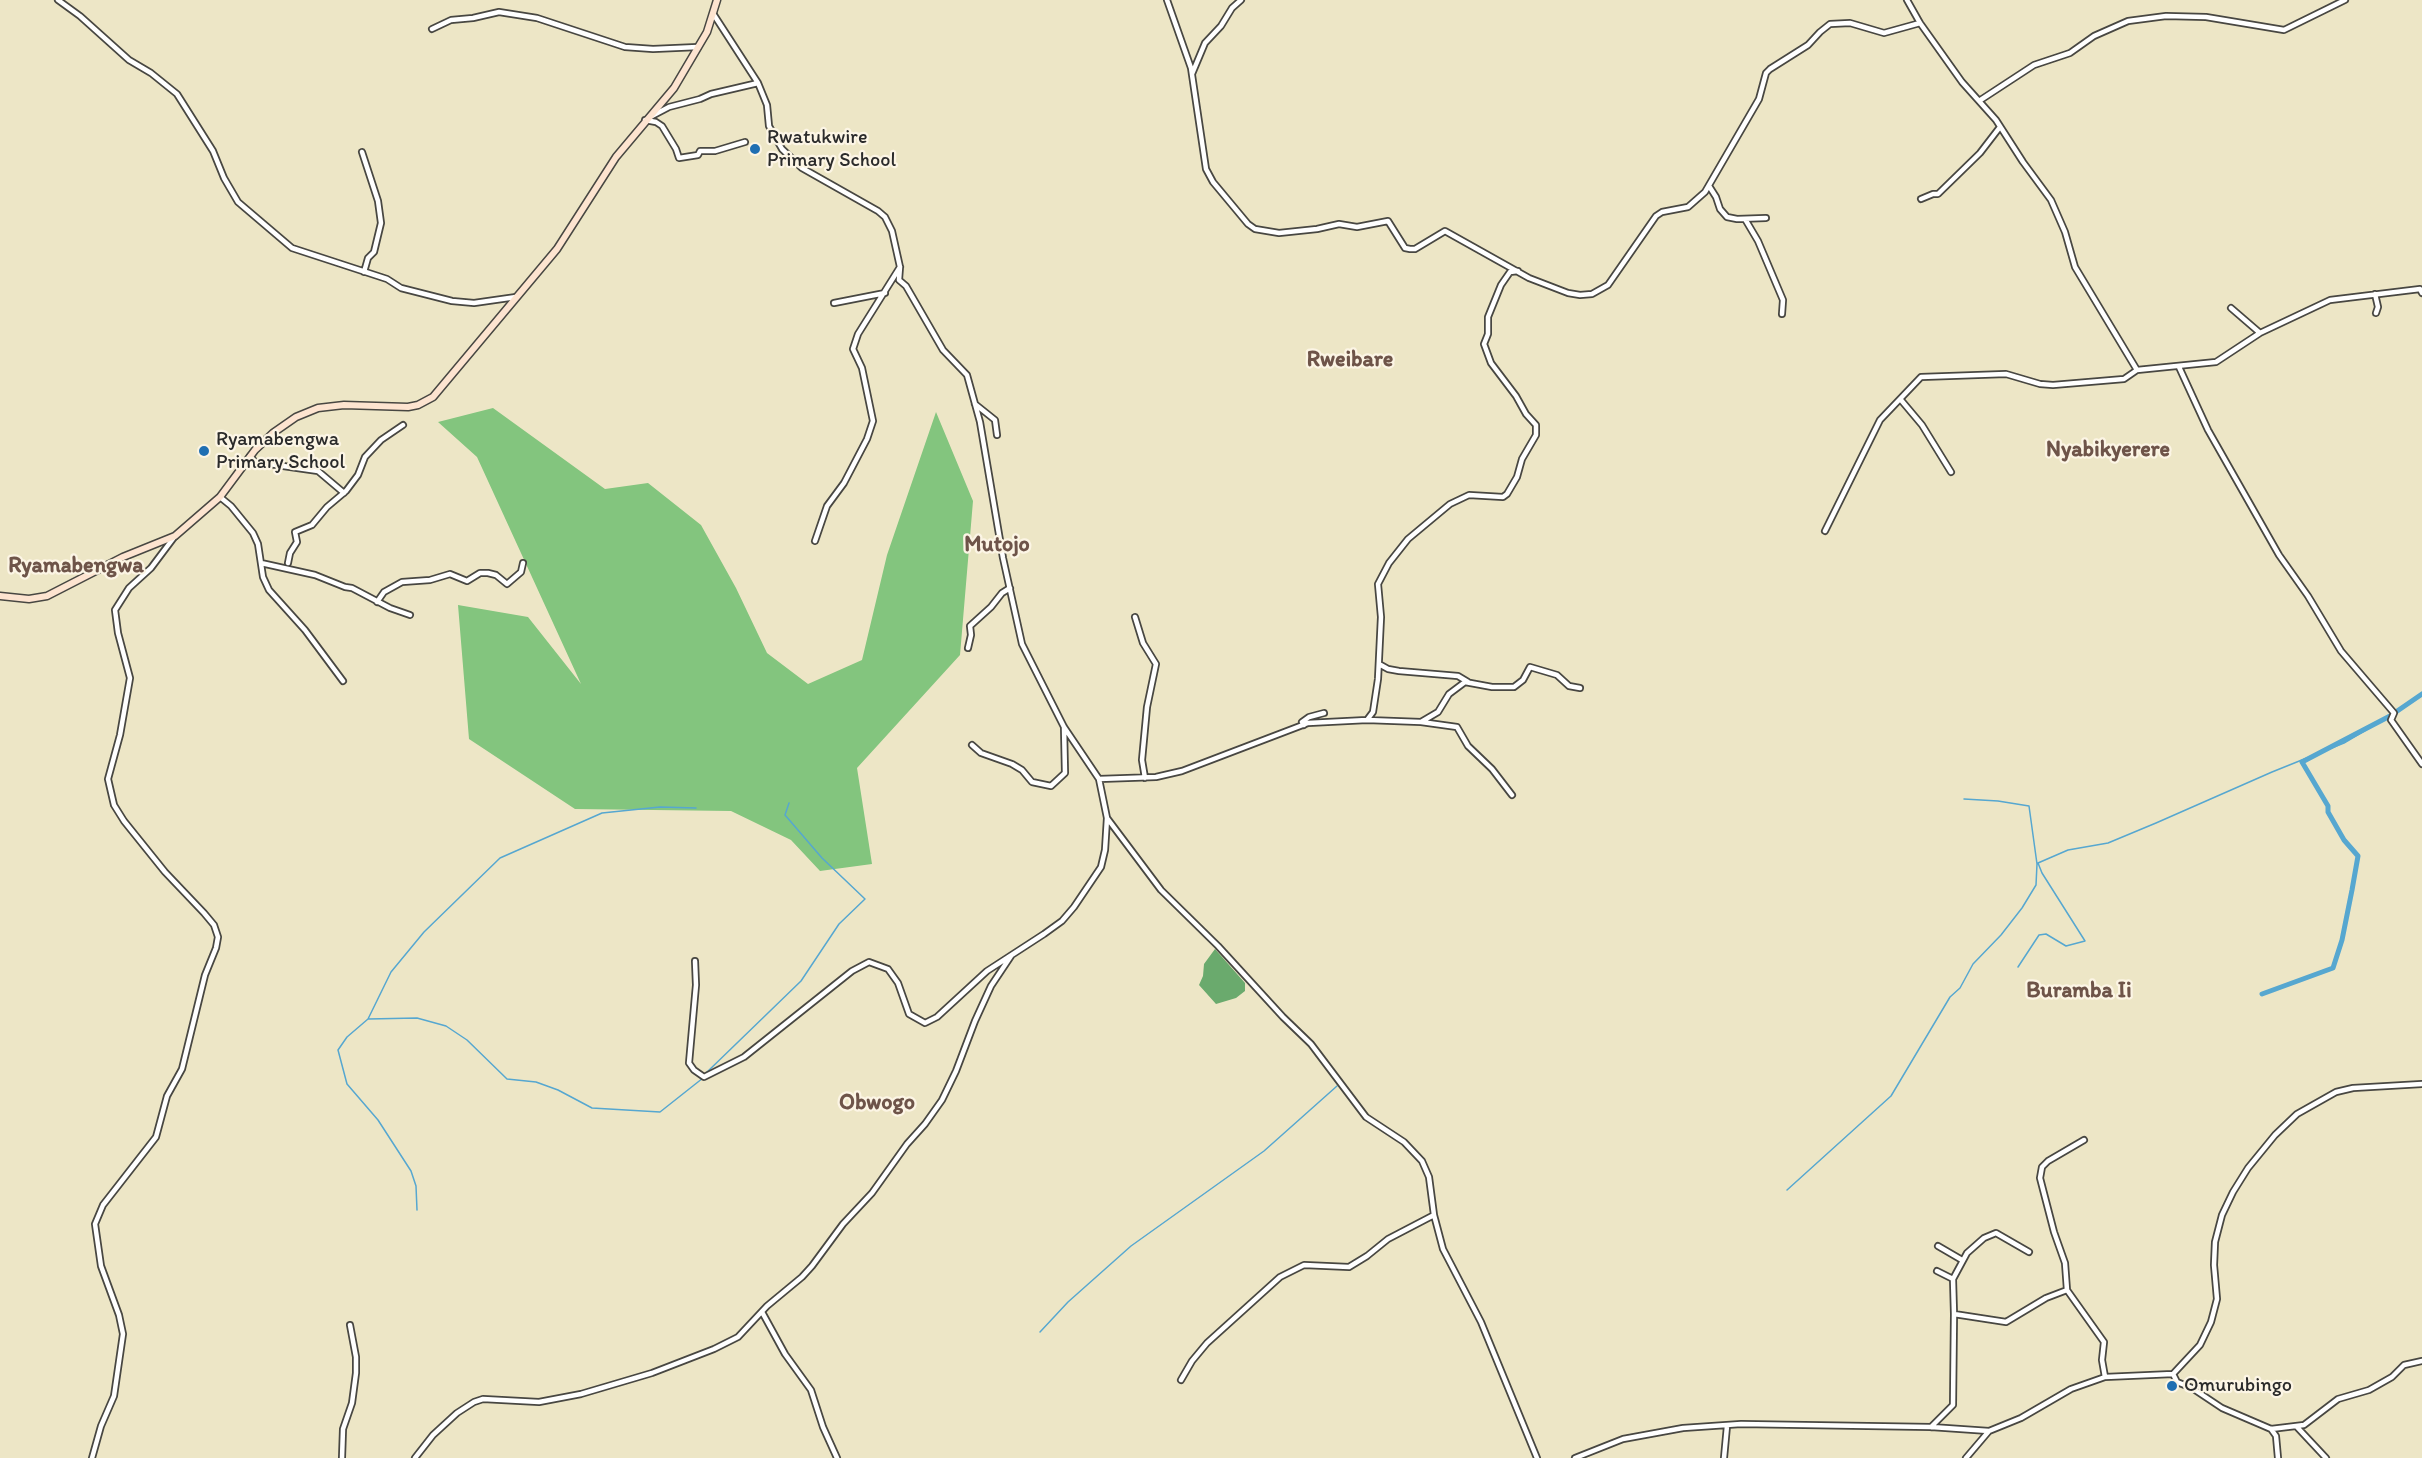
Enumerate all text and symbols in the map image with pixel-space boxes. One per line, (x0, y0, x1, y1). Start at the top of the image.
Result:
place label: Rwatukwire Primary School (767, 126, 896, 173)
marker: Rwatukwire Primary School (748, 142, 762, 156)
district label: Rweibare (1307, 347, 1393, 373)
place label: Ryamabengwa Primary School (216, 428, 345, 475)
district label: Nyabikyerere (2046, 437, 2170, 463)
marker: Ryamabengwa Primary School (197, 444, 211, 458)
district label: Mutojo (964, 532, 1030, 558)
district label: Ryamabengwa (8, 553, 144, 579)
district label: Buramba Ii (2026, 978, 2132, 1004)
district label: Obwogo (839, 1090, 915, 1116)
place label: Omurubingo (2184, 1374, 2292, 1398)
marker: Omurubingo (2165, 1379, 2179, 1393)

